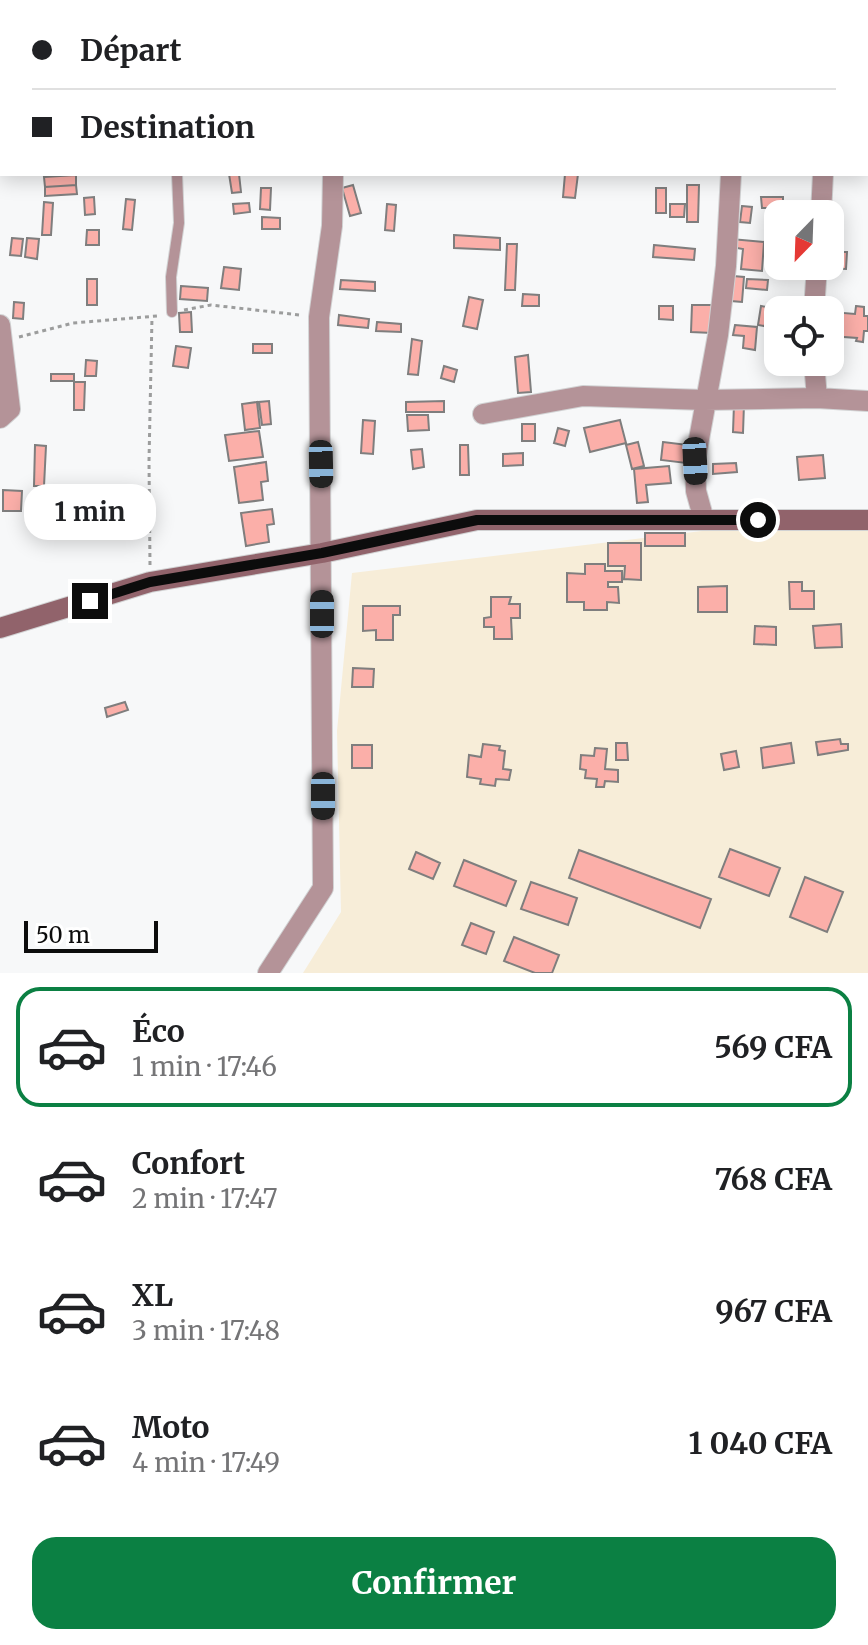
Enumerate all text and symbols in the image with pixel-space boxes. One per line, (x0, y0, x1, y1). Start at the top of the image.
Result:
text: Départ (80, 31, 182, 69)
text: Destination (80, 108, 255, 146)
north arrow (764, 200, 844, 280)
map controls (764, 200, 844, 376)
button: locate (764, 296, 844, 376)
car (682, 436, 708, 486)
car (309, 440, 333, 488)
callout: 1 min (24, 485, 156, 541)
text: 1 min (55, 495, 125, 528)
route start (740, 502, 776, 538)
route end (72, 583, 108, 619)
car (310, 590, 334, 638)
car (311, 772, 335, 820)
scale bar (24, 917, 158, 953)
text: 50 m (36, 921, 90, 949)
icon: car (36, 1011, 108, 1083)
text: Éco (132, 1012, 185, 1050)
text: 569 CFA (714, 1028, 832, 1066)
text: 1 min · 17:46 (132, 1050, 277, 1083)
icon: car (36, 1143, 108, 1215)
text: Confort (132, 1144, 245, 1182)
text: 768 CFA (714, 1160, 832, 1198)
text: 2 min · 17:47 (132, 1182, 277, 1215)
icon: car (36, 1275, 108, 1347)
text: XL (132, 1276, 173, 1314)
text: 967 CFA (715, 1292, 832, 1330)
text: 3 min · 17:48 (132, 1314, 280, 1347)
icon: car (36, 1407, 108, 1479)
text: Moto (132, 1408, 210, 1446)
text: 1 040 CFA (688, 1424, 832, 1462)
text: 4 min · 17:49 (132, 1446, 280, 1479)
button: Confirmer (32, 1537, 836, 1629)

